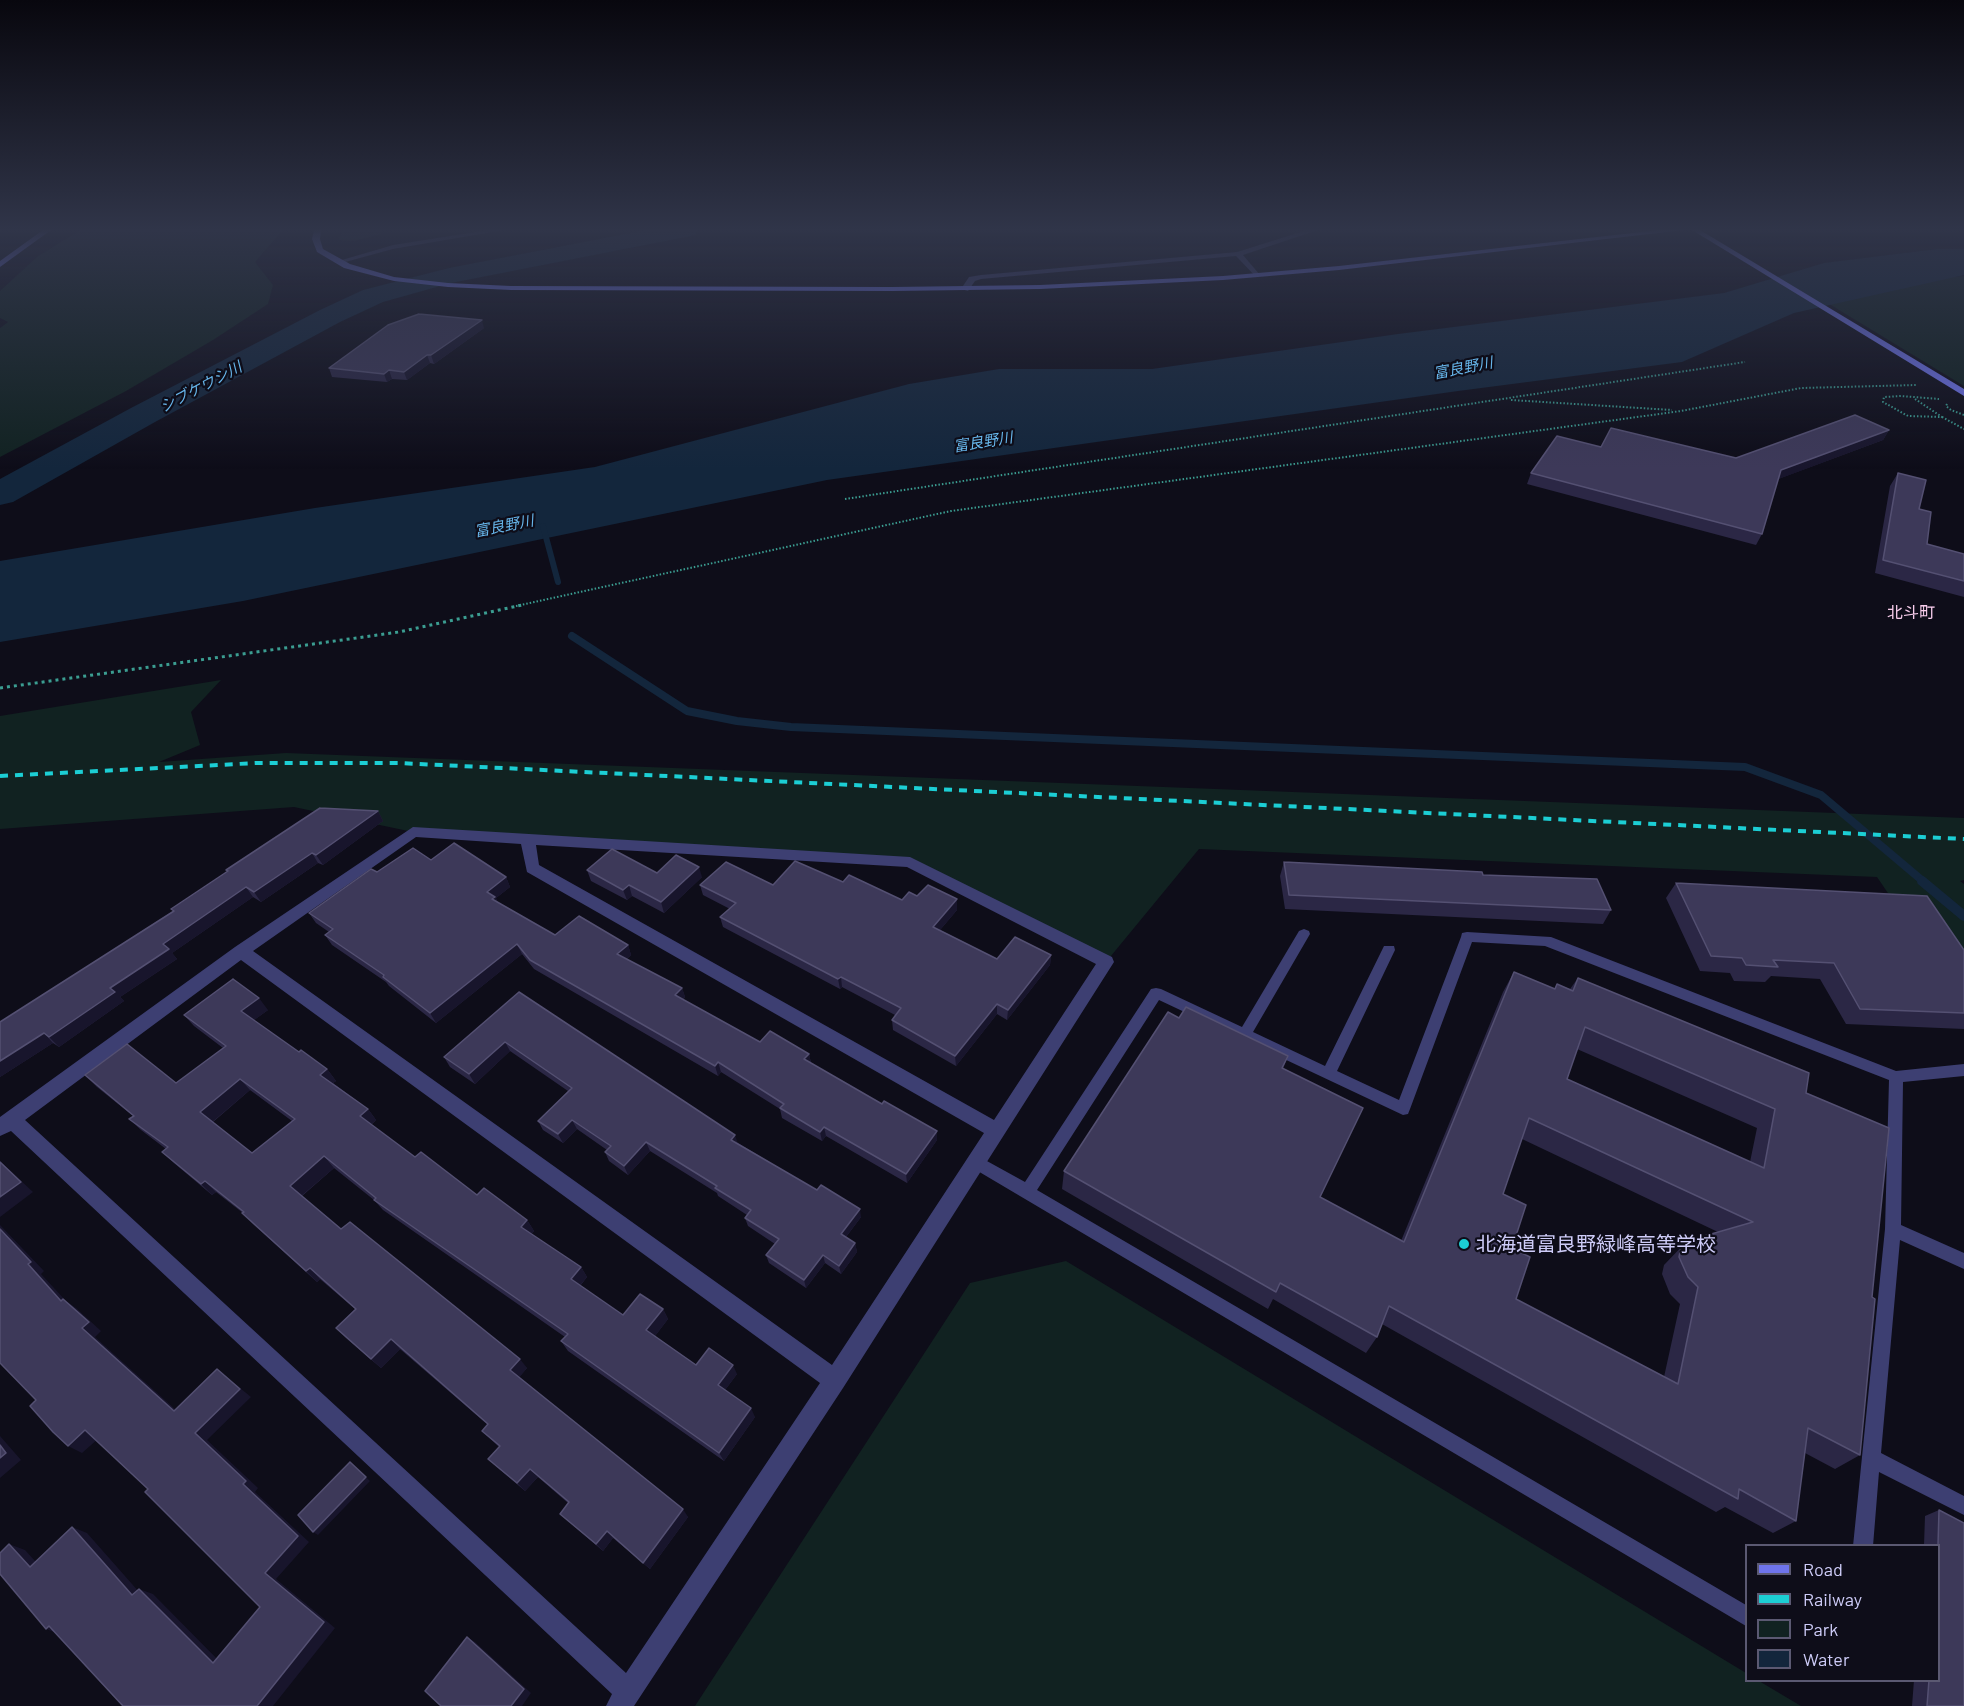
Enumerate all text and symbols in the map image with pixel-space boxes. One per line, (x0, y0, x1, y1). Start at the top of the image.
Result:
water label: 富良野川 (1432, 353, 1494, 383)
water label: シブケウシ川 (157, 358, 245, 416)
water label: 富良野川 (952, 428, 1014, 456)
water label: 富良野川 (473, 511, 535, 541)
district label: 北斗町 (1887, 603, 1935, 623)
place label: 北海道富良野緑峰高等学校 (1476, 1232, 1716, 1256)
marker: 北海道富良野緑峰高等学校 (1457, 1237, 1471, 1251)
legend (1745, 1544, 1940, 1682)
text: Road (1803, 1558, 1843, 1580)
text: Railway (1803, 1588, 1862, 1610)
text: Park (1803, 1618, 1838, 1640)
text: Water (1803, 1648, 1850, 1670)

